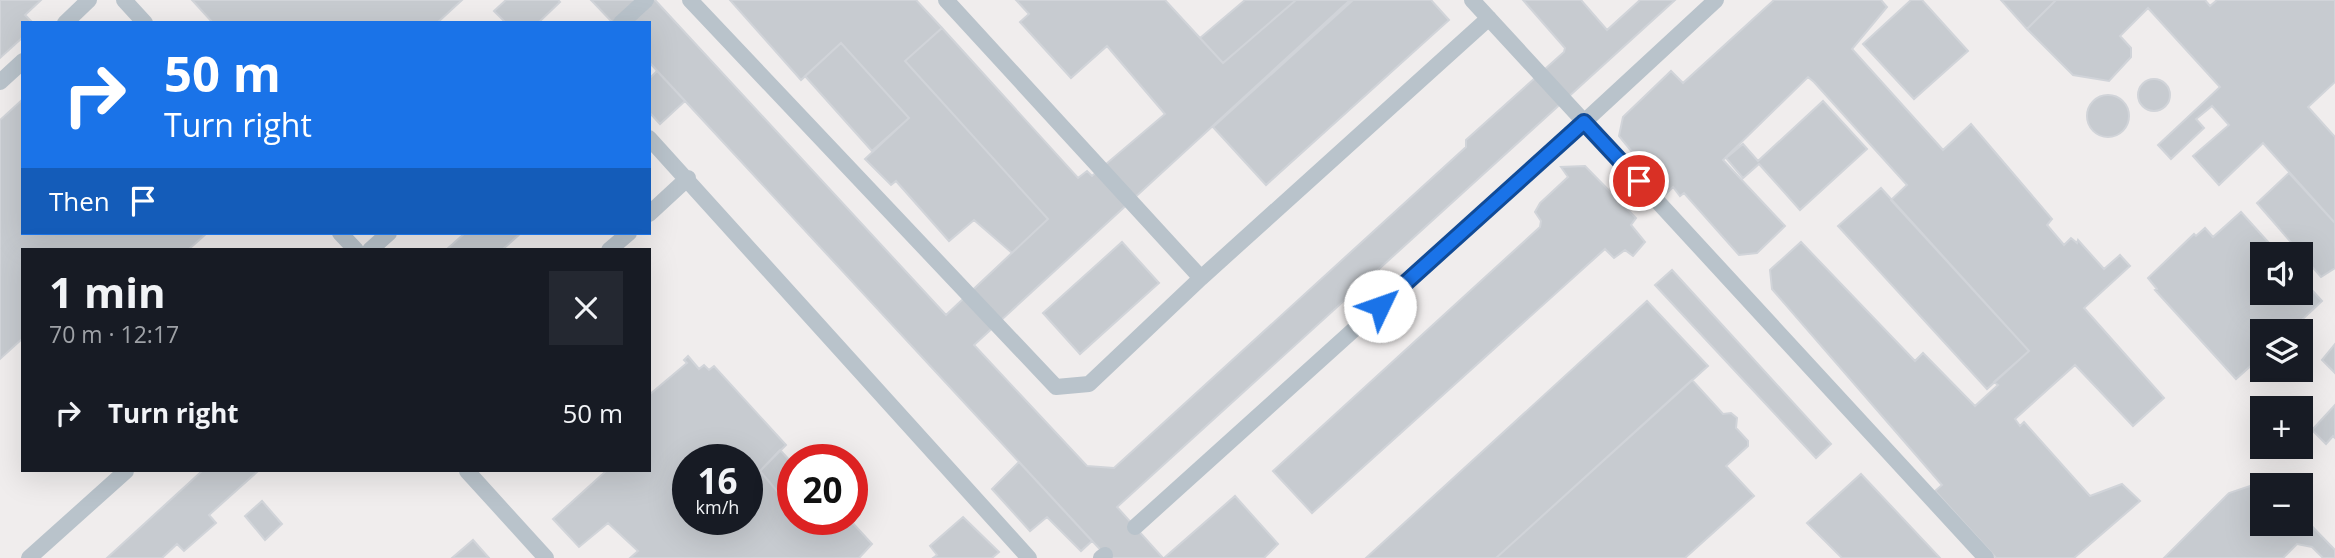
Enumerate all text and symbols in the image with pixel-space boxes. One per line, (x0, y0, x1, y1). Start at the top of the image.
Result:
text: 50 m (164, 40, 281, 106)
icon: right (49, 49, 140, 140)
text: Turn right (164, 103, 312, 146)
pin (1609, 151, 1669, 211)
icon: arrive (1620, 162, 1658, 200)
icon: arrive (124, 182, 162, 220)
text: Then (49, 183, 110, 219)
map controls (2250, 242, 2313, 536)
button: sound (2250, 242, 2313, 305)
text: 1 min (49, 263, 166, 320)
position arrow (1343, 269, 1417, 343)
button: close (549, 271, 623, 345)
text: 70 m · 12:17 (49, 318, 179, 350)
button: layers (2250, 319, 2313, 382)
icon: right (49, 394, 87, 432)
text: Turn right (108, 395, 239, 431)
text: 50 m (562, 395, 623, 431)
button: + (2250, 396, 2313, 459)
speed limit sign: 20 (777, 444, 868, 535)
text: 16 (697, 457, 738, 504)
button: − (2250, 473, 2313, 536)
text: km/h (696, 495, 739, 519)

